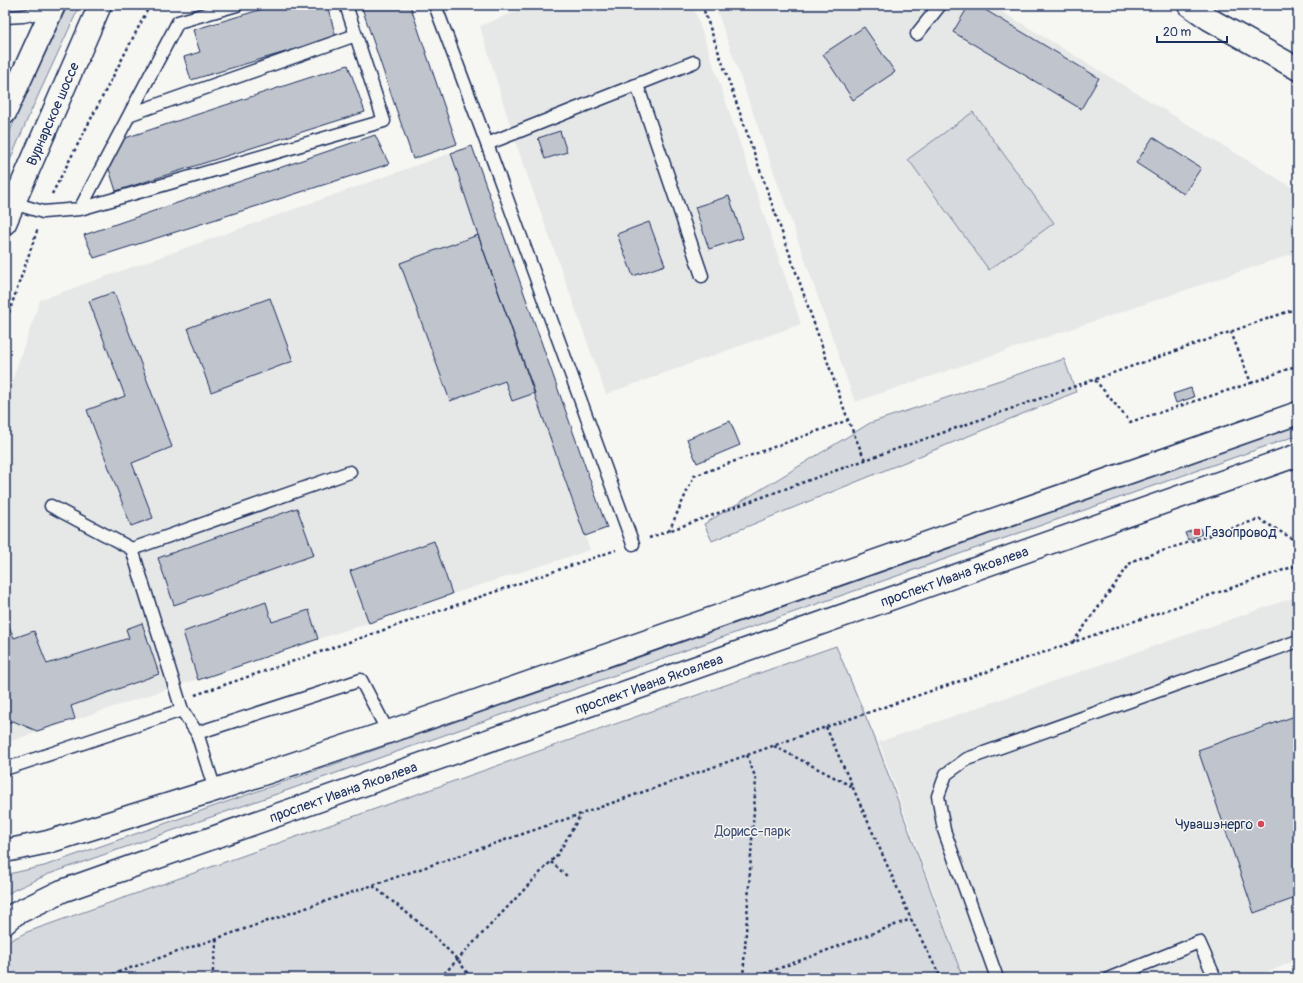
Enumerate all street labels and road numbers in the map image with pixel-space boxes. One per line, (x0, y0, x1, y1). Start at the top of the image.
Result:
street label: Вурнарское шоссе (23, 60, 83, 168)
street label: проспект Ивана Яковлева (878, 543, 1031, 611)
street label: проспект Ивана Яковлева (573, 651, 725, 718)
street label: проспект Ивана Яковлева (267, 758, 420, 826)

